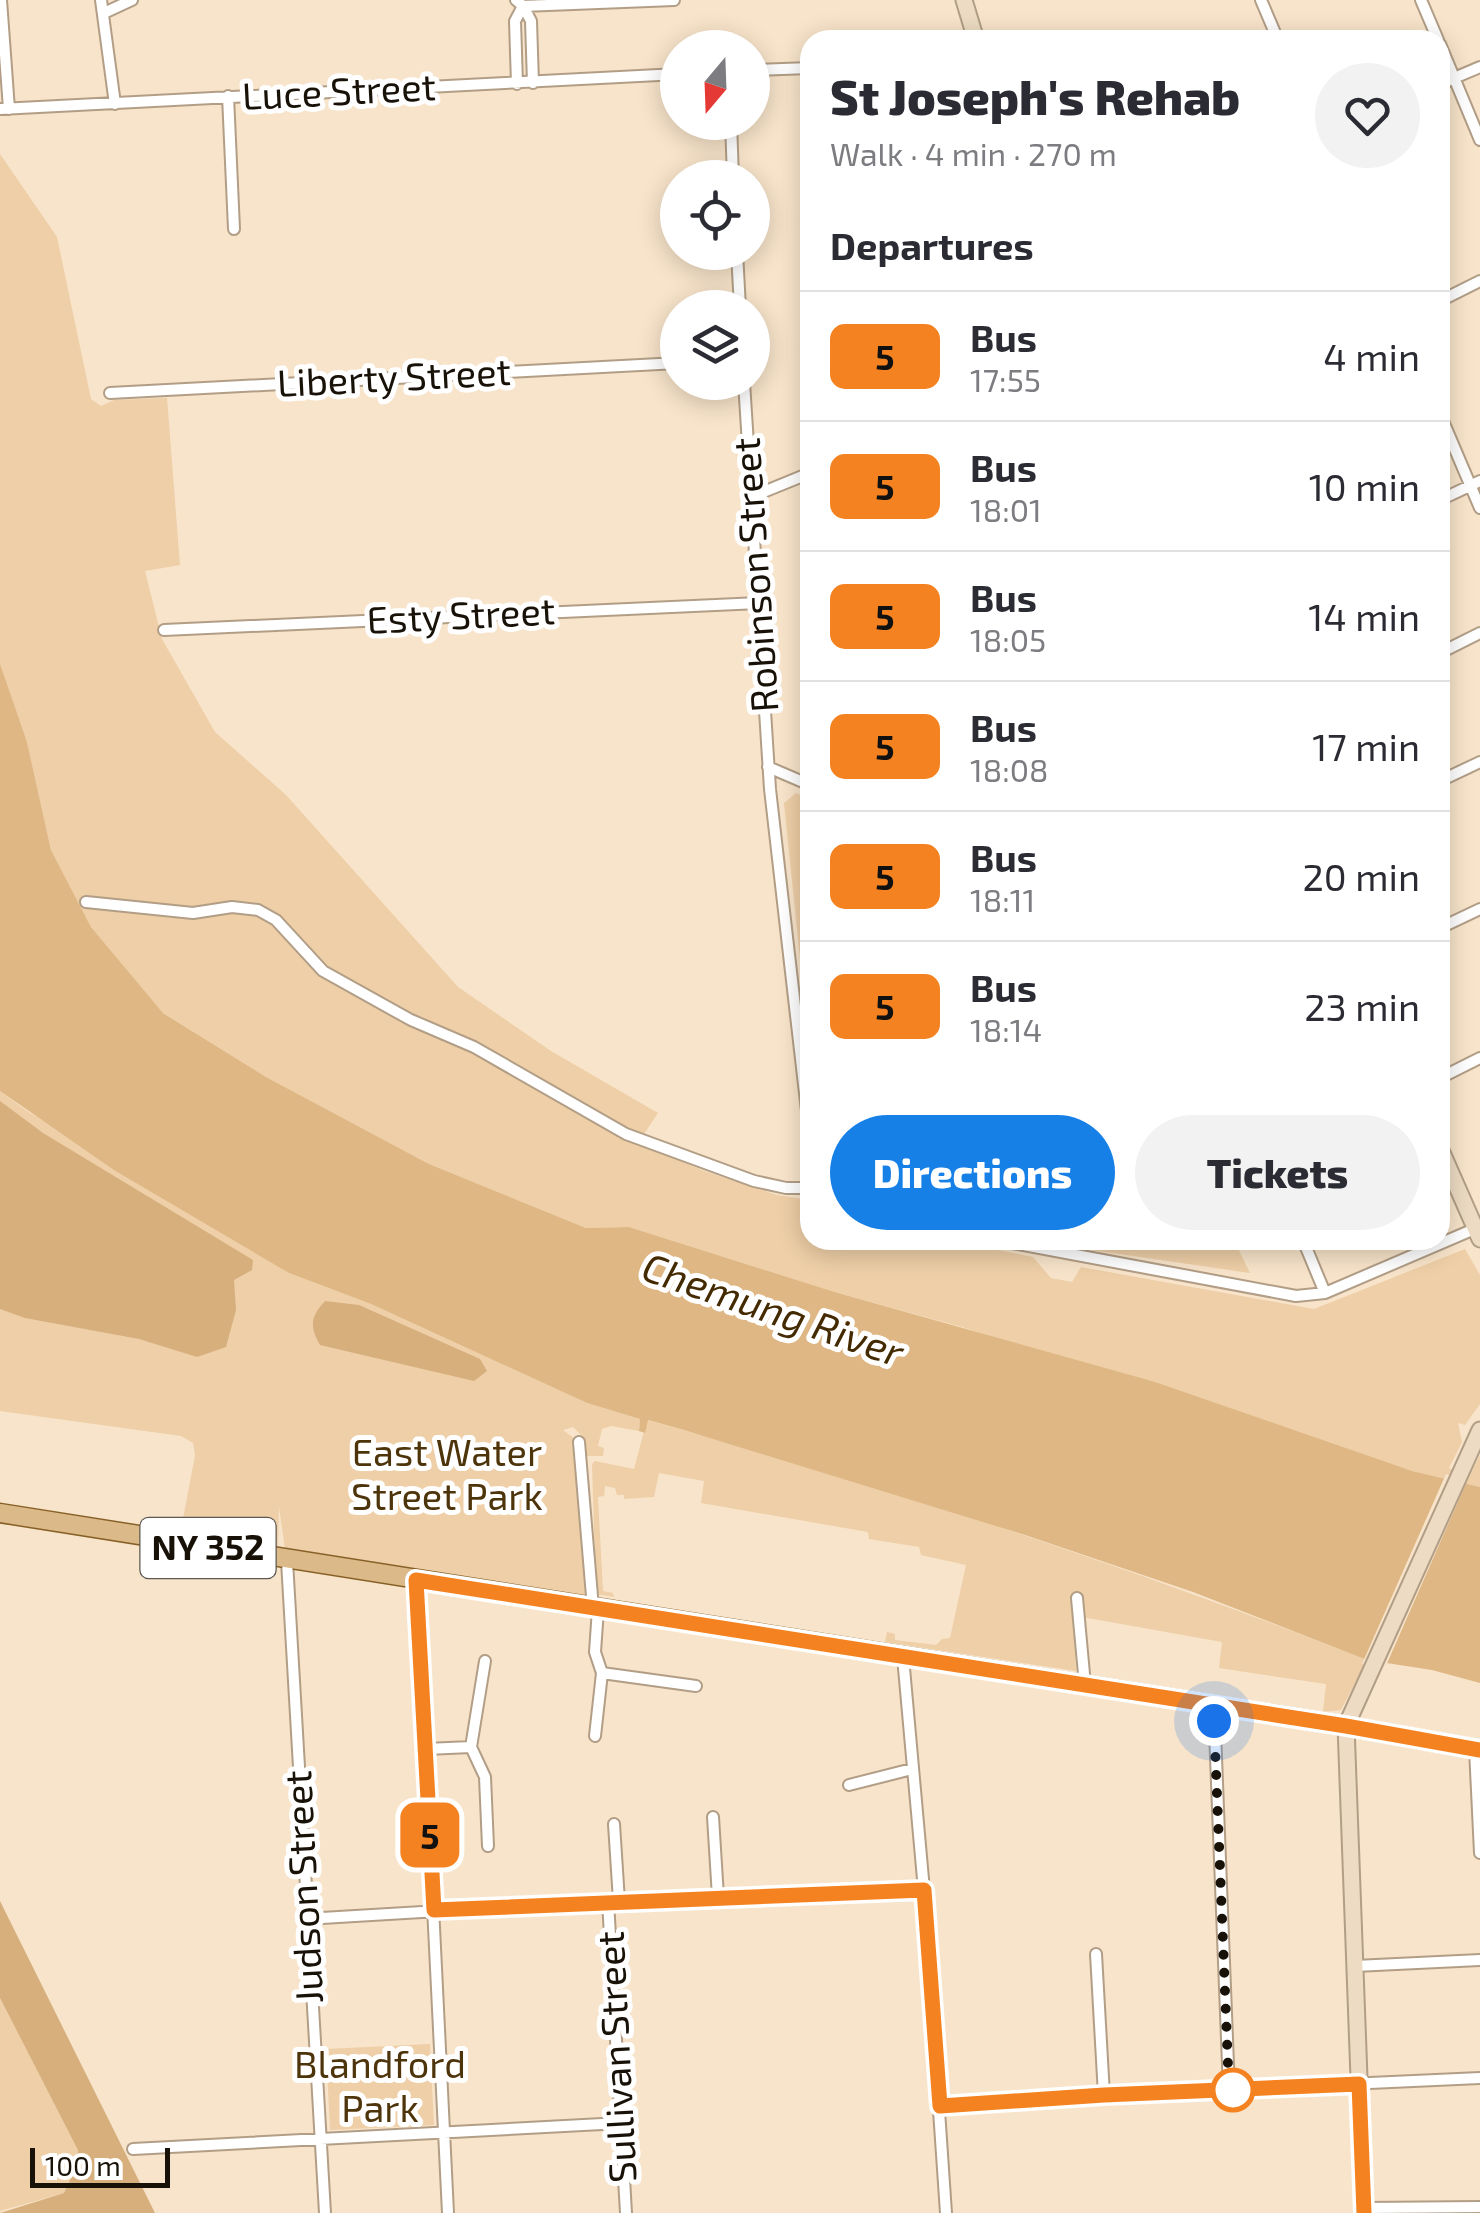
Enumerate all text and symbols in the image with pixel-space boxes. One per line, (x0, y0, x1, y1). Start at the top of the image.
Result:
north arrow (660, 30, 770, 140)
map controls (660, 30, 770, 400)
street label: Luce Street (241, 62, 437, 118)
button: heart (1315, 63, 1420, 168)
text: St Joseph's Rehab (830, 67, 1240, 125)
text: Walk · 4 min · 270 m (830, 134, 1117, 172)
button: locate (660, 160, 770, 270)
text: Departures (830, 222, 1034, 268)
button: layers (660, 290, 770, 400)
text: Bus (970, 314, 1037, 360)
text: 4 min (1323, 333, 1420, 379)
text: 5 (875, 335, 895, 377)
street label: Liberty Street (276, 347, 512, 405)
text: 17:55 (970, 360, 1041, 398)
street label: Robinson Street (721, 436, 787, 714)
text: Bus (970, 444, 1037, 490)
text: 10 min (1309, 463, 1420, 509)
text: 5 (875, 465, 895, 507)
text: 18:01 (970, 490, 1042, 528)
text: Bus (970, 574, 1037, 620)
street label: Esty Street (366, 586, 556, 642)
text: 14 min (1308, 593, 1420, 639)
text: 5 (875, 595, 895, 637)
text: 18:05 (970, 620, 1046, 658)
text: Bus (970, 704, 1037, 750)
text: 17 min (1312, 723, 1420, 769)
text: 5 (875, 725, 895, 767)
text: 18:08 (970, 750, 1048, 788)
text: Bus (970, 834, 1037, 880)
text: 20 min (1302, 853, 1420, 899)
text: 5 (875, 855, 895, 897)
text: 18:11 (970, 880, 1035, 918)
text: Bus (970, 964, 1037, 1010)
text: 23 min (1304, 983, 1420, 1029)
text: 5 (875, 985, 895, 1027)
text: 18:14 (970, 1010, 1042, 1048)
button: Directions (830, 1115, 1115, 1230)
button: Tickets (1135, 1115, 1420, 1230)
water label: Chemung River (637, 1241, 912, 1376)
park label: East Water Street Park (351, 1428, 543, 1518)
road number: NY 352 (140, 1518, 276, 1578)
your location (1189, 1696, 1239, 1746)
street label: Judson Street (273, 1769, 331, 2005)
line badge: 5 (398, 1802, 462, 1868)
text: 5 (420, 1814, 440, 1856)
street label: Sullivan Street (585, 1930, 645, 2184)
park label: Blandford Park (294, 2040, 466, 2130)
unlabelled marker (1212, 2069, 1254, 2111)
scale bar (30, 2143, 170, 2188)
text: 100 m (45, 2148, 121, 2182)

